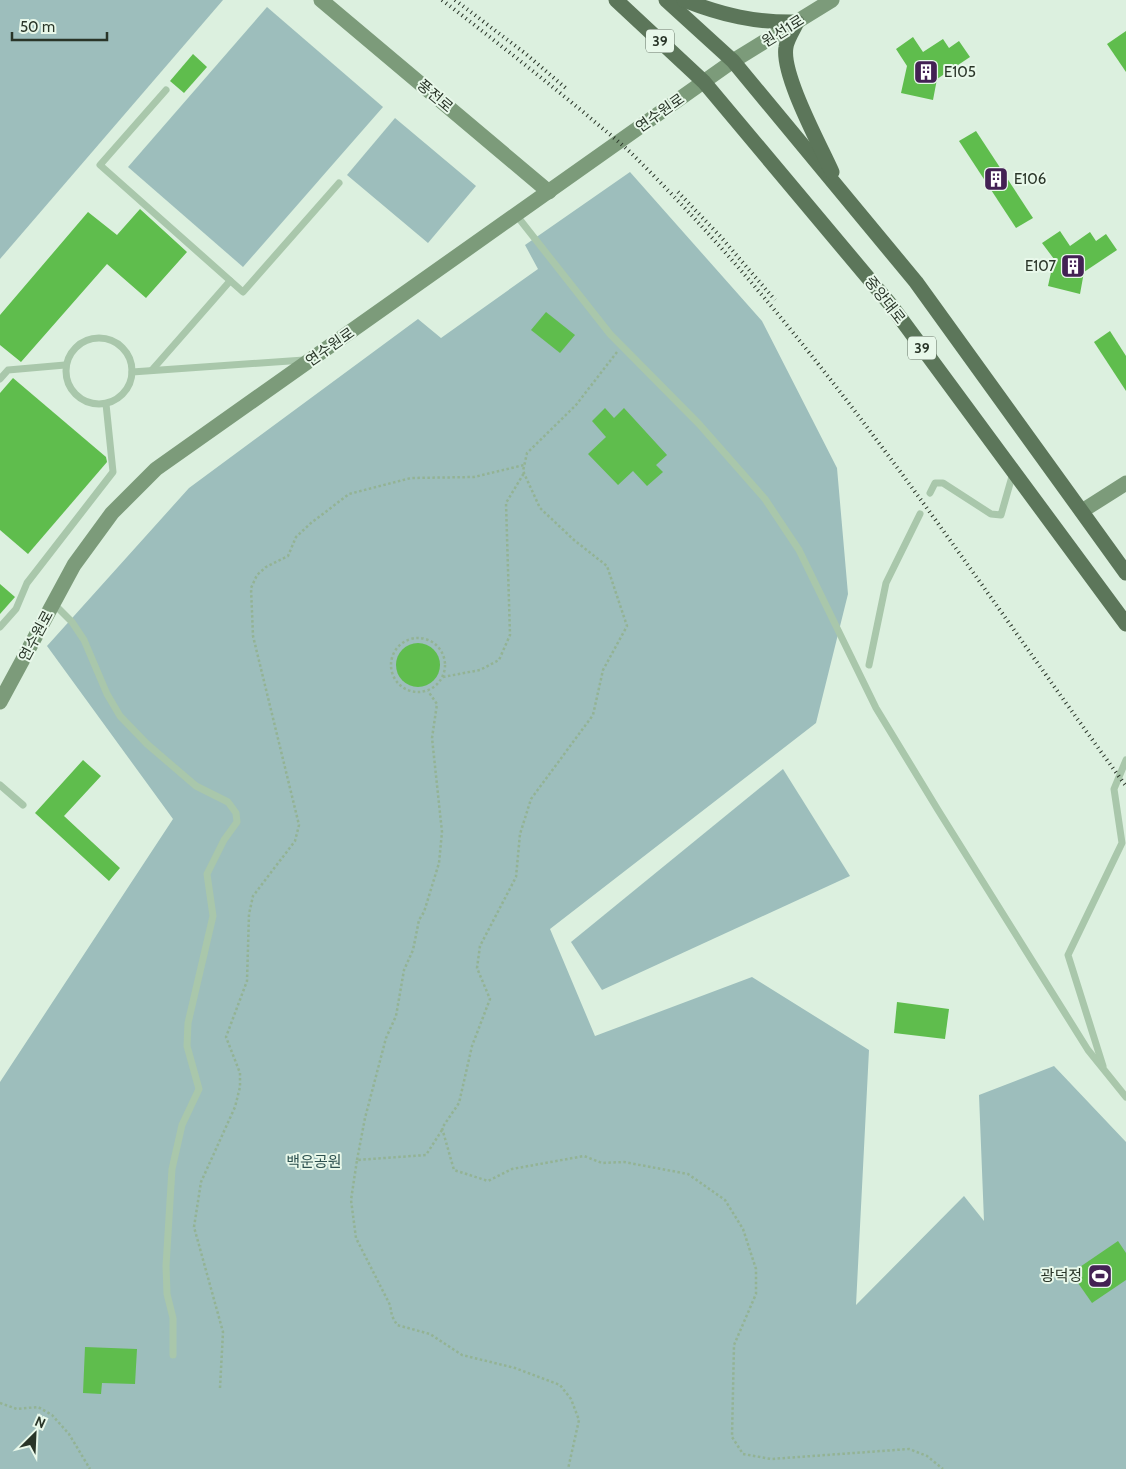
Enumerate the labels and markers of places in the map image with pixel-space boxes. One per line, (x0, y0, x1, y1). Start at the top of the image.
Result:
building icon: E105 (913, 59, 939, 85)
place label: E105 (944, 63, 976, 81)
building icon: E106 (983, 166, 1009, 192)
place label: E106 (1014, 170, 1046, 188)
building icon: E107 (1060, 253, 1086, 279)
place label: E107 (1025, 257, 1056, 275)
sports icon: 광덕정 (1087, 1263, 1113, 1289)
place label: 광덕정 (1041, 1267, 1082, 1285)

